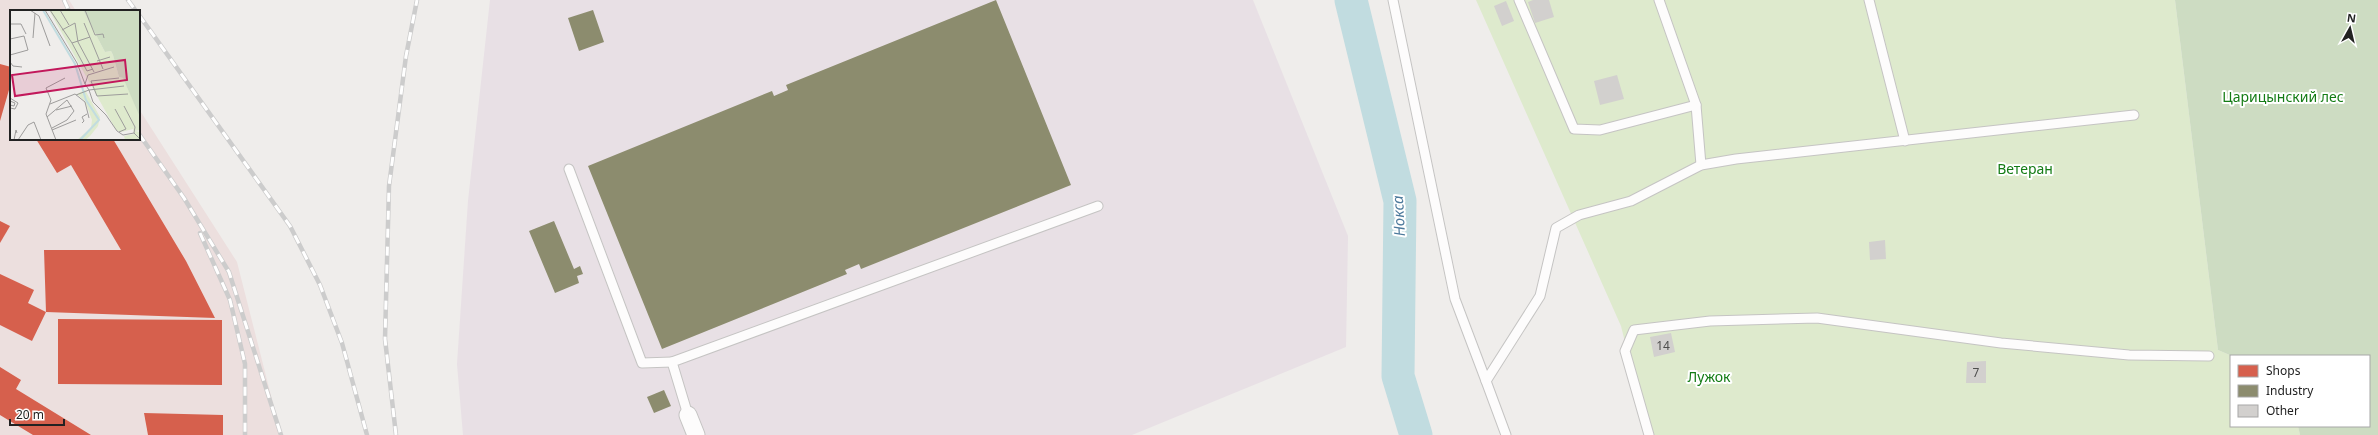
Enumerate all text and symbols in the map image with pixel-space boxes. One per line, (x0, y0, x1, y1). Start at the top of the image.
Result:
north arrow (2330, 8, 2370, 48)
inset map (10, 10, 140, 140)
text: N (2346, 10, 2357, 26)
park label: Царицынский лес (2222, 87, 2344, 106)
park label: Ветеран (1997, 159, 2053, 178)
water label: Нокса (1387, 195, 1409, 237)
house number: 14 (1656, 337, 1670, 354)
legend (2230, 355, 2370, 427)
text: Shops (2266, 362, 2301, 379)
house number: 7 (1973, 364, 1980, 381)
park label: Лужок (1688, 367, 1731, 386)
text: Industry (2266, 382, 2314, 399)
scale bar (10, 401, 64, 427)
text: Other (2266, 402, 2299, 419)
text: 20 m (16, 406, 44, 423)

